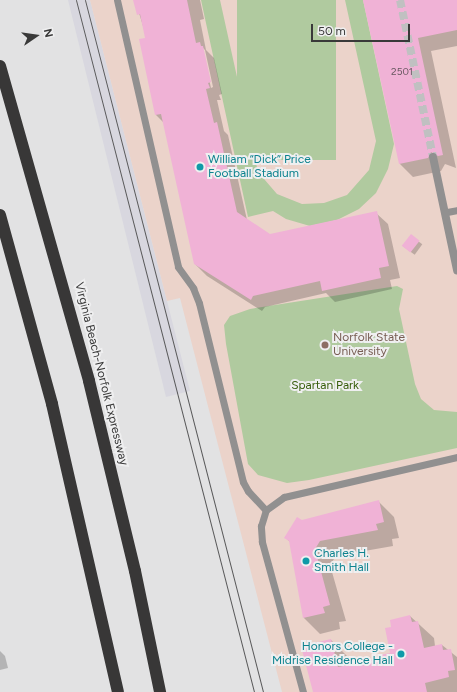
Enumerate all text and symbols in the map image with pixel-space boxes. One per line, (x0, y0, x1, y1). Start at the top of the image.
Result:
north arrow (16, 16, 56, 56)
scale bar (313, 16, 412, 42)
text: 50 m (318, 24, 346, 38)
text: N (41, 28, 55, 39)
house number: 2501 (391, 66, 413, 78)
place label: William “Dick” Price Football Stadium (208, 153, 311, 181)
marker: William “Dick” Price Football Stadium (195, 162, 205, 172)
street label: Virginia Beach-Norfolk Expressway (71, 281, 131, 467)
place label: Norfolk State University (333, 331, 405, 359)
marker: Norfolk State University (320, 340, 330, 350)
park label: Spartan Park (291, 379, 359, 393)
place label: Charles H. Smith Hall (314, 547, 369, 575)
marker: Charles H. Smith Hall (301, 556, 311, 566)
place label: Honors College - Midrise Residence Hall (272, 640, 393, 668)
marker: Honors College - Midrise Residence Hall (396, 649, 406, 659)

